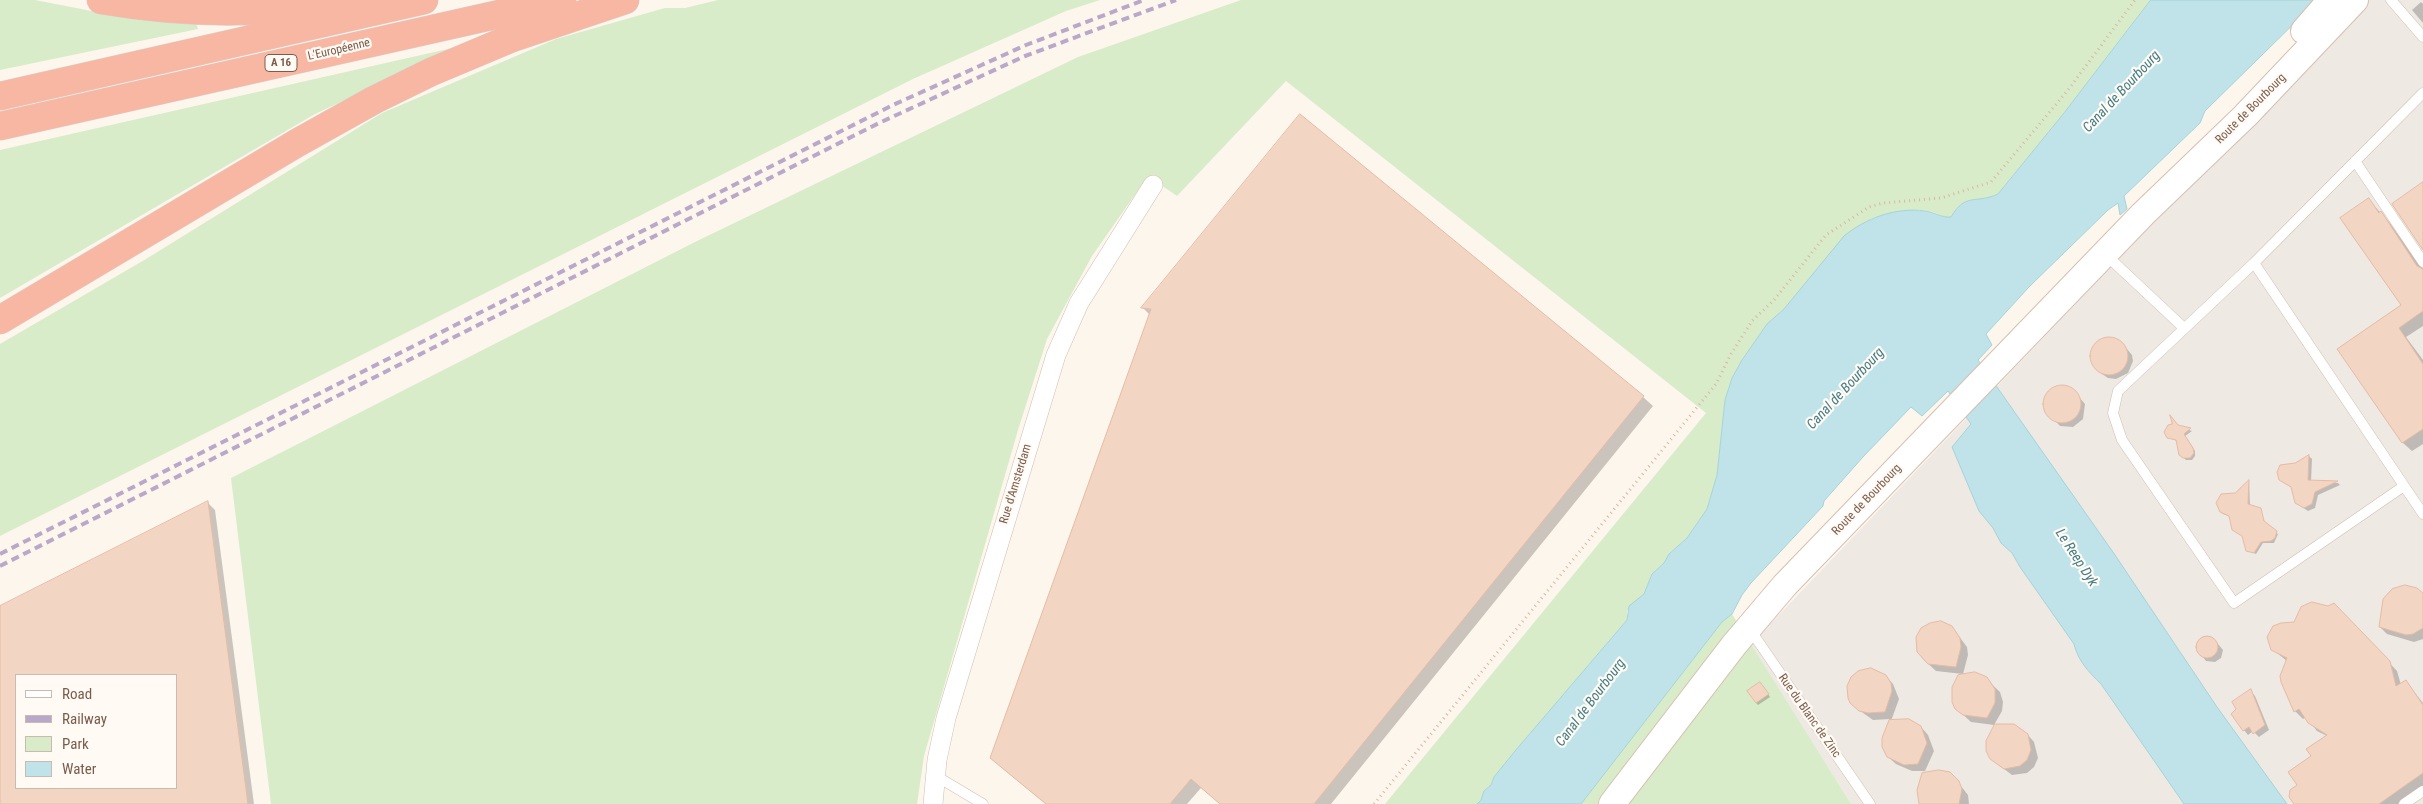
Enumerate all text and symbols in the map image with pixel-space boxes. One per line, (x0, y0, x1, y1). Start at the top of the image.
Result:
street label: L'Européenne (306, 36, 372, 64)
water label: Canal de Bourbourg (2080, 48, 2164, 136)
road number: A 16 (265, 54, 297, 72)
street label: Route de Bourbourg (2213, 71, 2289, 147)
water label: Canal de Bourbourg (1804, 345, 1888, 433)
street label: Rue d'Amsterdam (997, 442, 1035, 526)
street label: Route de Bourbourg (1829, 461, 1905, 539)
water label: Le Reep Dyk (2051, 526, 2101, 590)
water label: Canal de Bourbourg (1553, 656, 1629, 750)
street label: Rue du Blanc de Zinc (1775, 671, 1843, 761)
legend (15, 674, 178, 789)
text: Road (62, 685, 92, 703)
text: Railway (62, 710, 107, 728)
text: Park (62, 735, 89, 753)
text: Water (62, 760, 96, 778)

